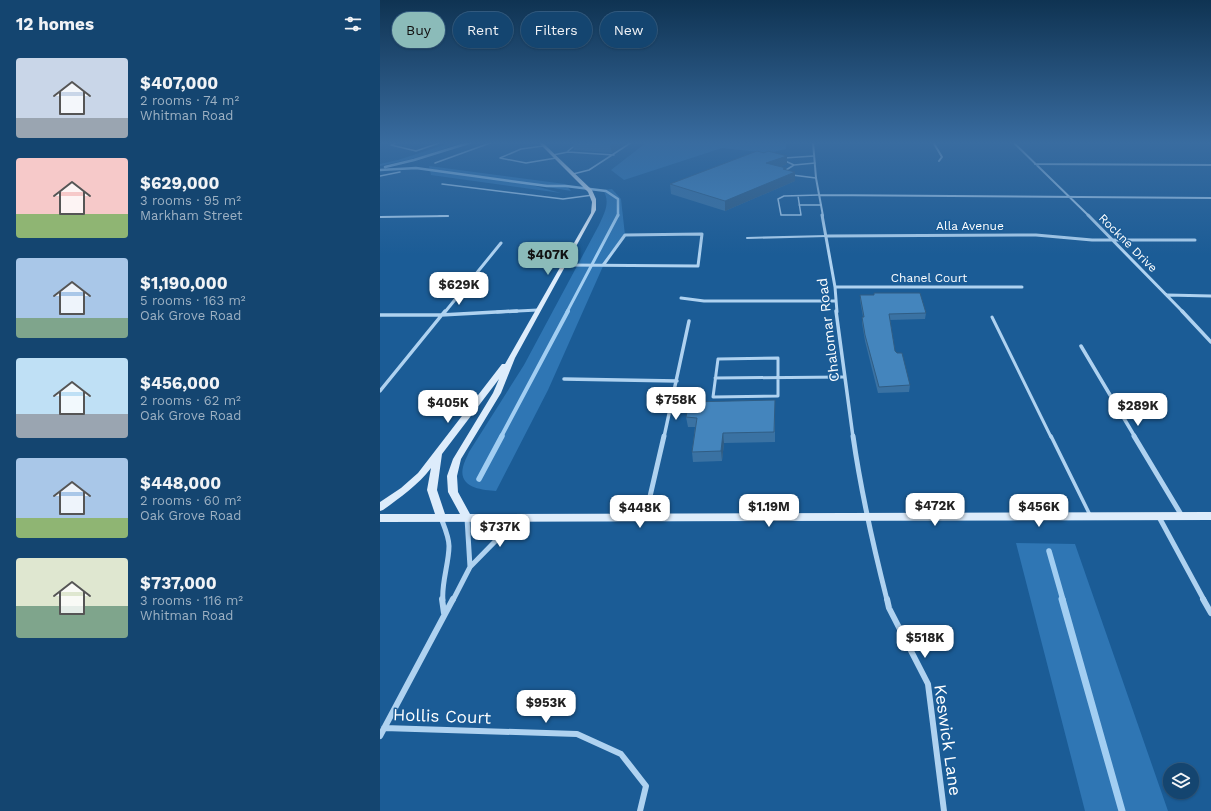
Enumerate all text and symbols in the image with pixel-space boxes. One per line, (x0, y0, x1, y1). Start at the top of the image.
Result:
chip: Buy (392, 12, 445, 48)
chip: Rent (453, 12, 513, 48)
chip: Filters (521, 12, 592, 48)
chip: New (600, 12, 657, 48)
icon: filters (342, 13, 364, 35)
text: 12 homes (16, 14, 94, 34)
text: $407,000 (140, 73, 218, 93)
icon: home (48, 74, 96, 122)
text: 2 rooms · 74 m² (140, 93, 239, 108)
text: Whitman Road (140, 108, 233, 123)
text: $629,000 (140, 173, 220, 193)
icon: home (48, 174, 96, 222)
text: 3 rooms · 95 m² (140, 193, 241, 208)
text: Markham Street (140, 208, 242, 223)
street label: Rockne Drive (1096, 211, 1160, 275)
street label: Alla Avenue (936, 219, 1004, 233)
pin: $407K (520, 242, 576, 276)
text: $407K (527, 247, 569, 262)
street label: Chanel Court (891, 271, 967, 285)
pin: $629K (431, 272, 487, 306)
text: $1,190,000 (140, 273, 228, 293)
icon: home (48, 274, 96, 322)
text: $629K (438, 277, 480, 292)
street label: Chalomar Road (814, 277, 842, 383)
text: 5 rooms · 163 m² (140, 293, 246, 308)
text: Oak Grove Road (140, 308, 241, 323)
text: $456,000 (140, 373, 220, 393)
icon: home (48, 374, 96, 422)
pin: $758K (648, 387, 704, 421)
pin: $405K (420, 390, 476, 424)
text: $758K (656, 392, 696, 407)
text: 2 rooms · 62 m² (140, 393, 241, 408)
pin: $289K (1110, 393, 1166, 427)
text: $405K (427, 395, 469, 410)
text: $289K (1117, 398, 1159, 413)
text: Oak Grove Road (140, 408, 241, 423)
text: $448,000 (140, 473, 221, 493)
icon: home (48, 474, 96, 522)
text: 2 rooms · 60 m² (140, 493, 241, 508)
pin: $472K (907, 493, 963, 527)
pin: $1.19M (736, 494, 802, 528)
pin: $456K (1011, 494, 1067, 528)
pin: $448K (612, 495, 668, 529)
text: $472K (915, 498, 955, 513)
text: $1.19M (748, 499, 790, 514)
text: $456K (1018, 499, 1060, 514)
text: $448K (619, 500, 661, 515)
text: Oak Grove Road (140, 508, 241, 523)
pin: $737K (472, 514, 528, 548)
text: $737K (480, 519, 520, 534)
text: $737,000 (140, 573, 217, 593)
icon: home (48, 574, 96, 622)
text: 3 rooms · 116 m² (140, 593, 243, 608)
text: Whitman Road (140, 608, 233, 623)
pin: $518K (897, 625, 953, 659)
text: $518K (906, 630, 944, 645)
street label: Keswick Lane (930, 683, 966, 797)
pin: $953K (518, 690, 574, 724)
text: $953K (526, 695, 566, 710)
street label: Hollis Court (393, 704, 491, 728)
map controls (1163, 763, 1199, 799)
button: layers (1163, 763, 1199, 799)

